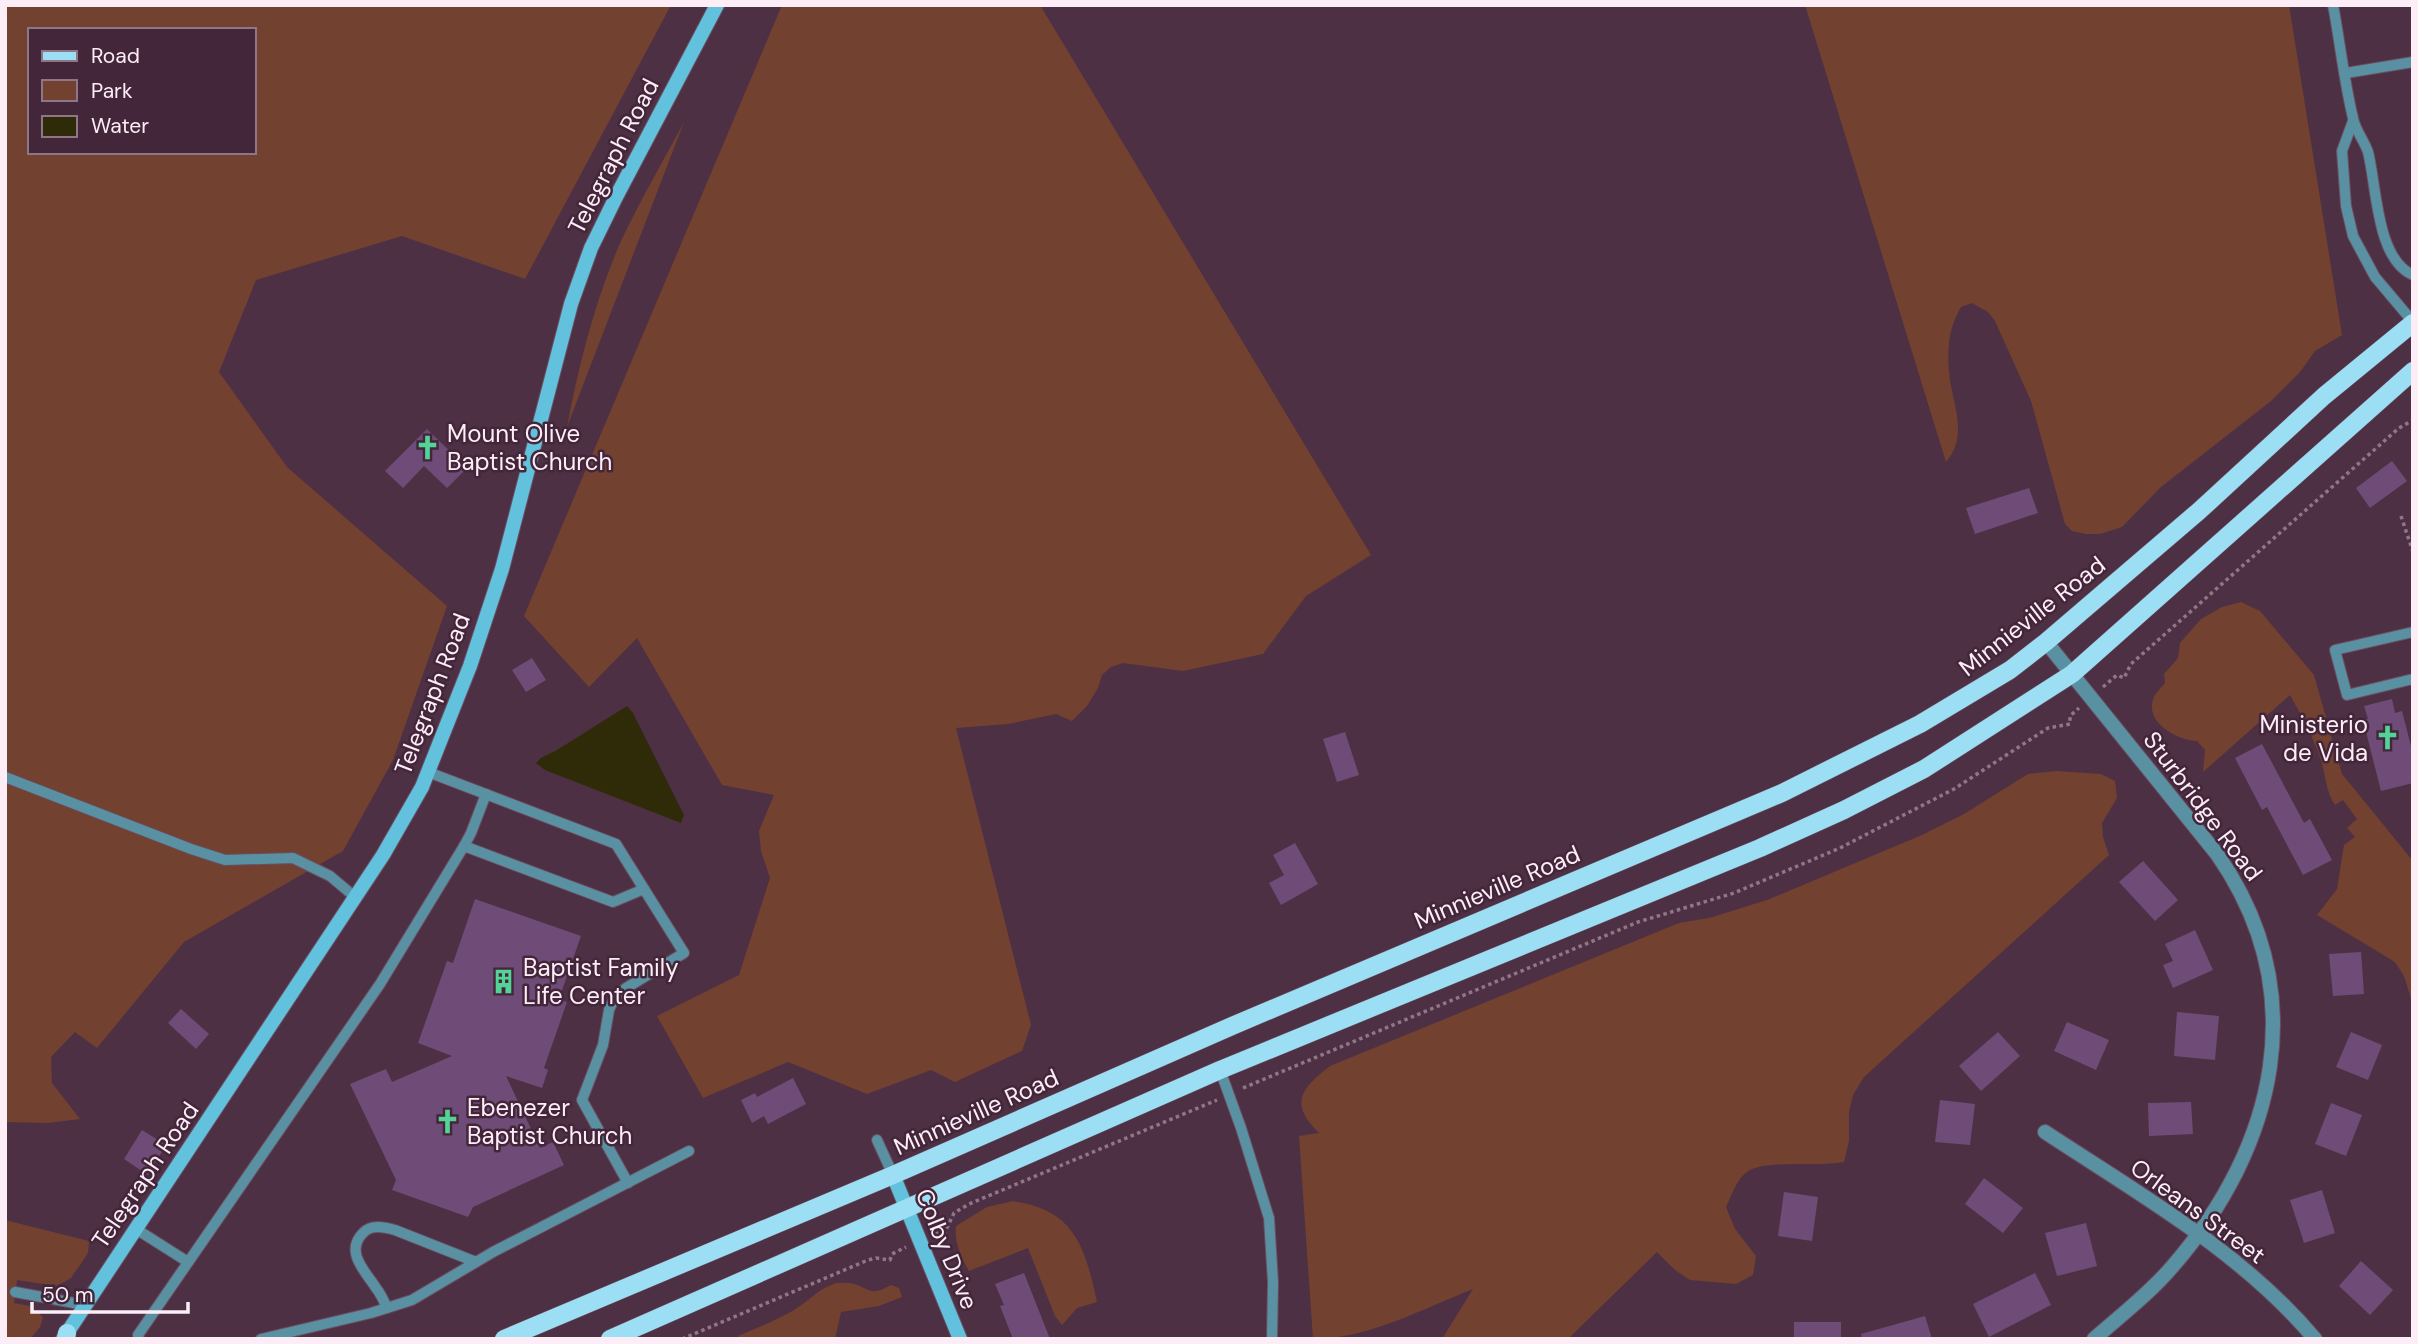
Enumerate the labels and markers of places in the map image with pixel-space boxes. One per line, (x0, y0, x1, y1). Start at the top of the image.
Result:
place label: Mount Olive Baptist Church (447, 418, 612, 477)
church icon: Mount Olive Baptist Church (413, 433, 441, 461)
place label: Ministerio de Vida (2259, 709, 2368, 768)
church icon: Ministerio de Vida (2374, 724, 2402, 752)
place label: Baptist Family Life Center (523, 952, 678, 1011)
building icon: Baptist Family Life Center (489, 967, 517, 995)
place label: Ebenezer Baptist Church (467, 1092, 632, 1151)
church icon: Ebenezer Baptist Church (433, 1107, 461, 1135)

